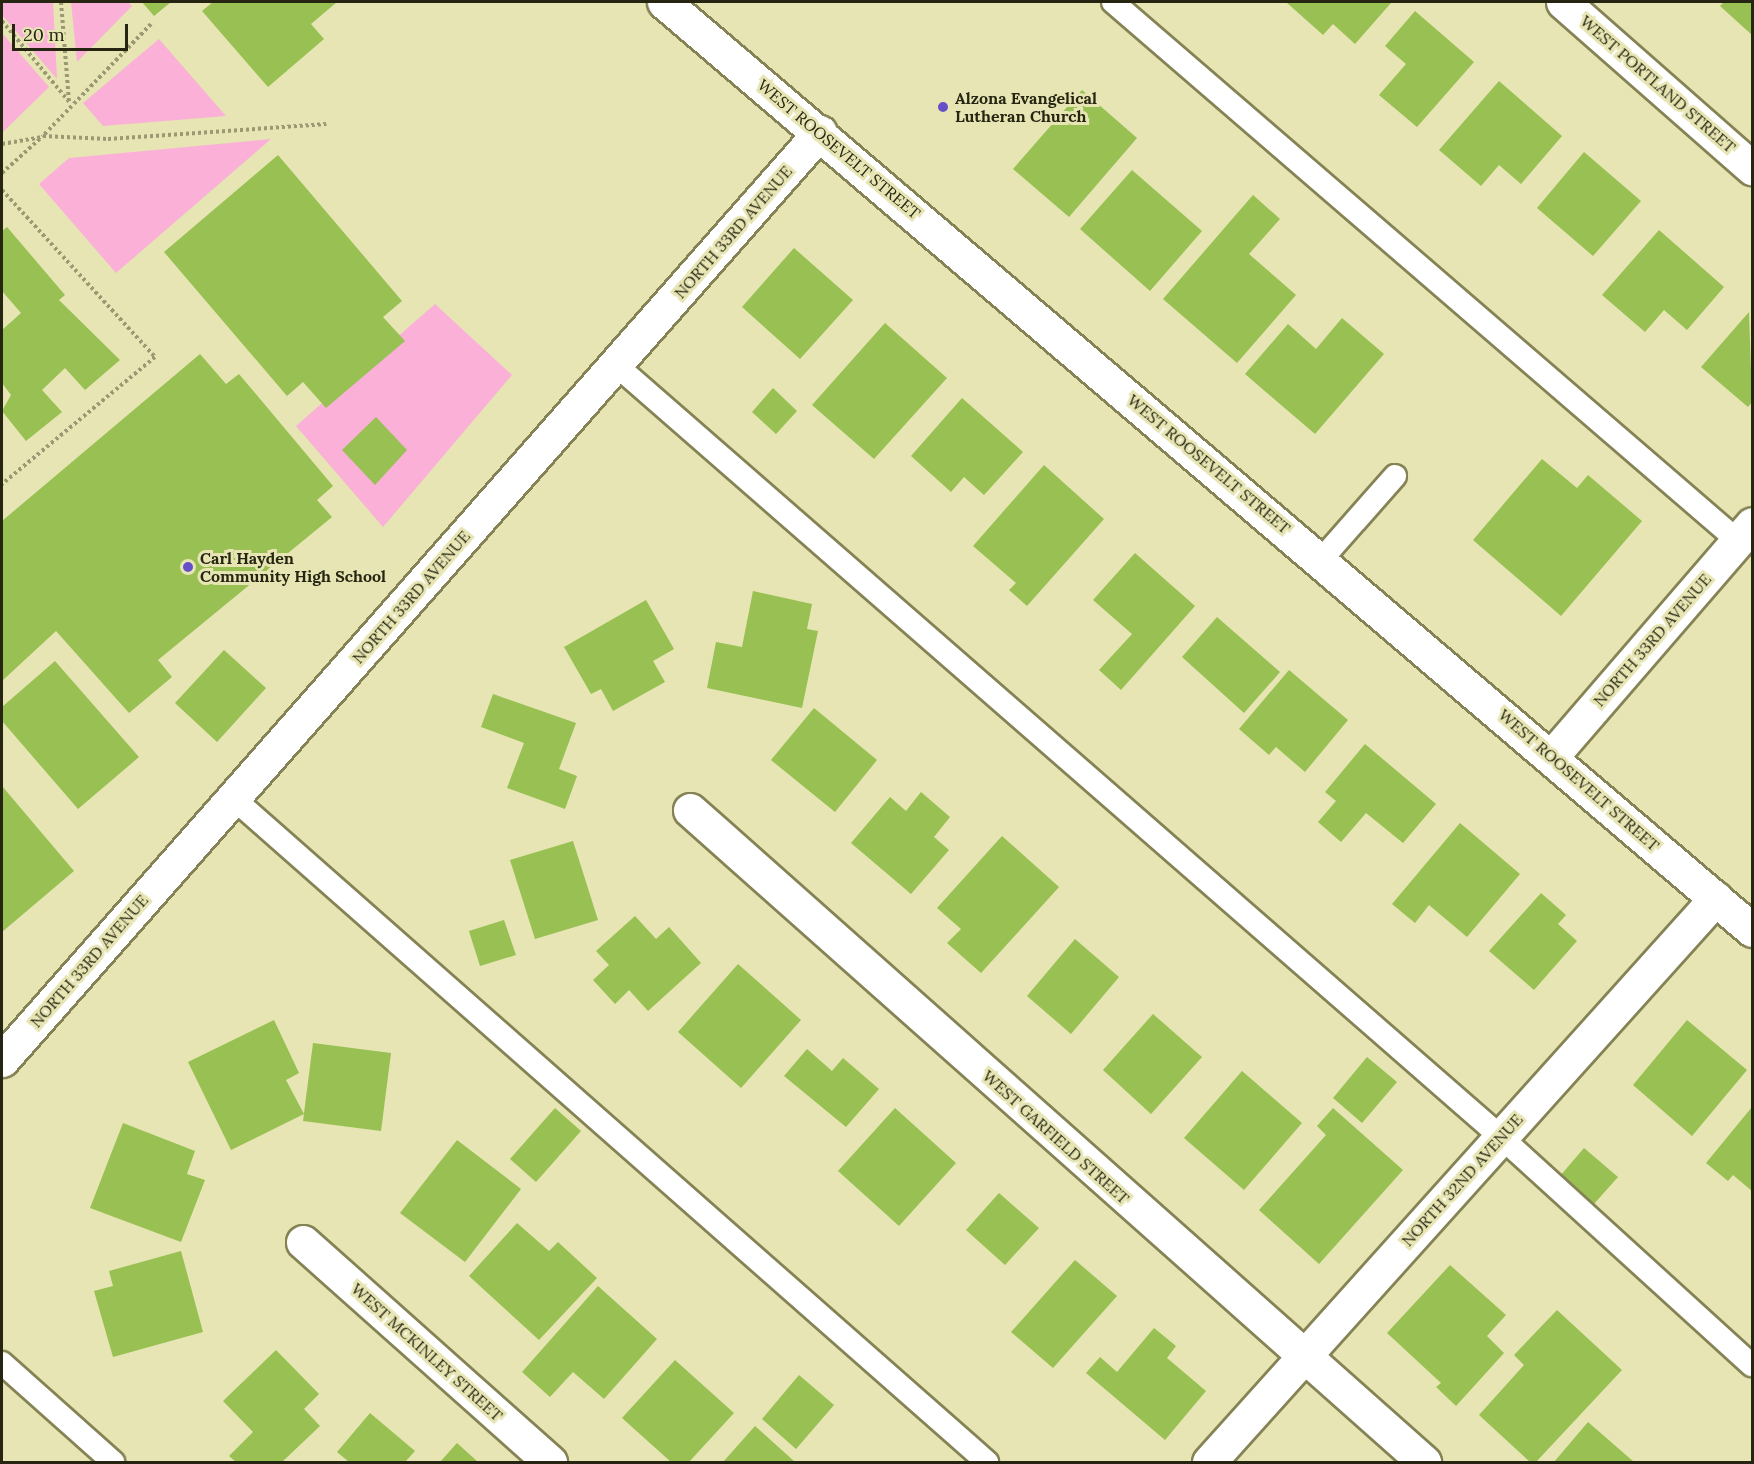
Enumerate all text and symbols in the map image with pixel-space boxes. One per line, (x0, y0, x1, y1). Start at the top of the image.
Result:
street label: WEST PORTLAND STREET (1576, 11, 1740, 157)
scale bar (15, 12, 130, 50)
text: 20 m (23, 23, 65, 46)
street label: WEST ROOSEVELT STREET (754, 75, 924, 223)
place label: Alzona Evangelical Lutheran Church (955, 88, 1097, 126)
marker: Alzona Evangelical Lutheran Church (936, 100, 950, 114)
street label: NORTH 33RD AVENUE (670, 162, 796, 302)
street label: WEST ROOSEVELT STREET (1124, 390, 1294, 538)
street label: NORTH 33RD AVENUE (348, 527, 474, 667)
place label: Carl Hayden Community High School (200, 548, 386, 586)
marker: Carl Hayden Community High School (181, 560, 195, 574)
street label: NORTH 33RD AVENUE (1589, 570, 1715, 710)
street label: WEST ROOSEVELT STREET (1495, 705, 1663, 855)
street label: NORTH 33RD AVENUE (26, 891, 152, 1031)
street label: WEST GARFIELD STREET (979, 1066, 1133, 1208)
street label: NORTH 32ND AVENUE (1398, 1110, 1526, 1250)
street label: WEST MCKINLEY STREET (347, 1279, 507, 1425)

